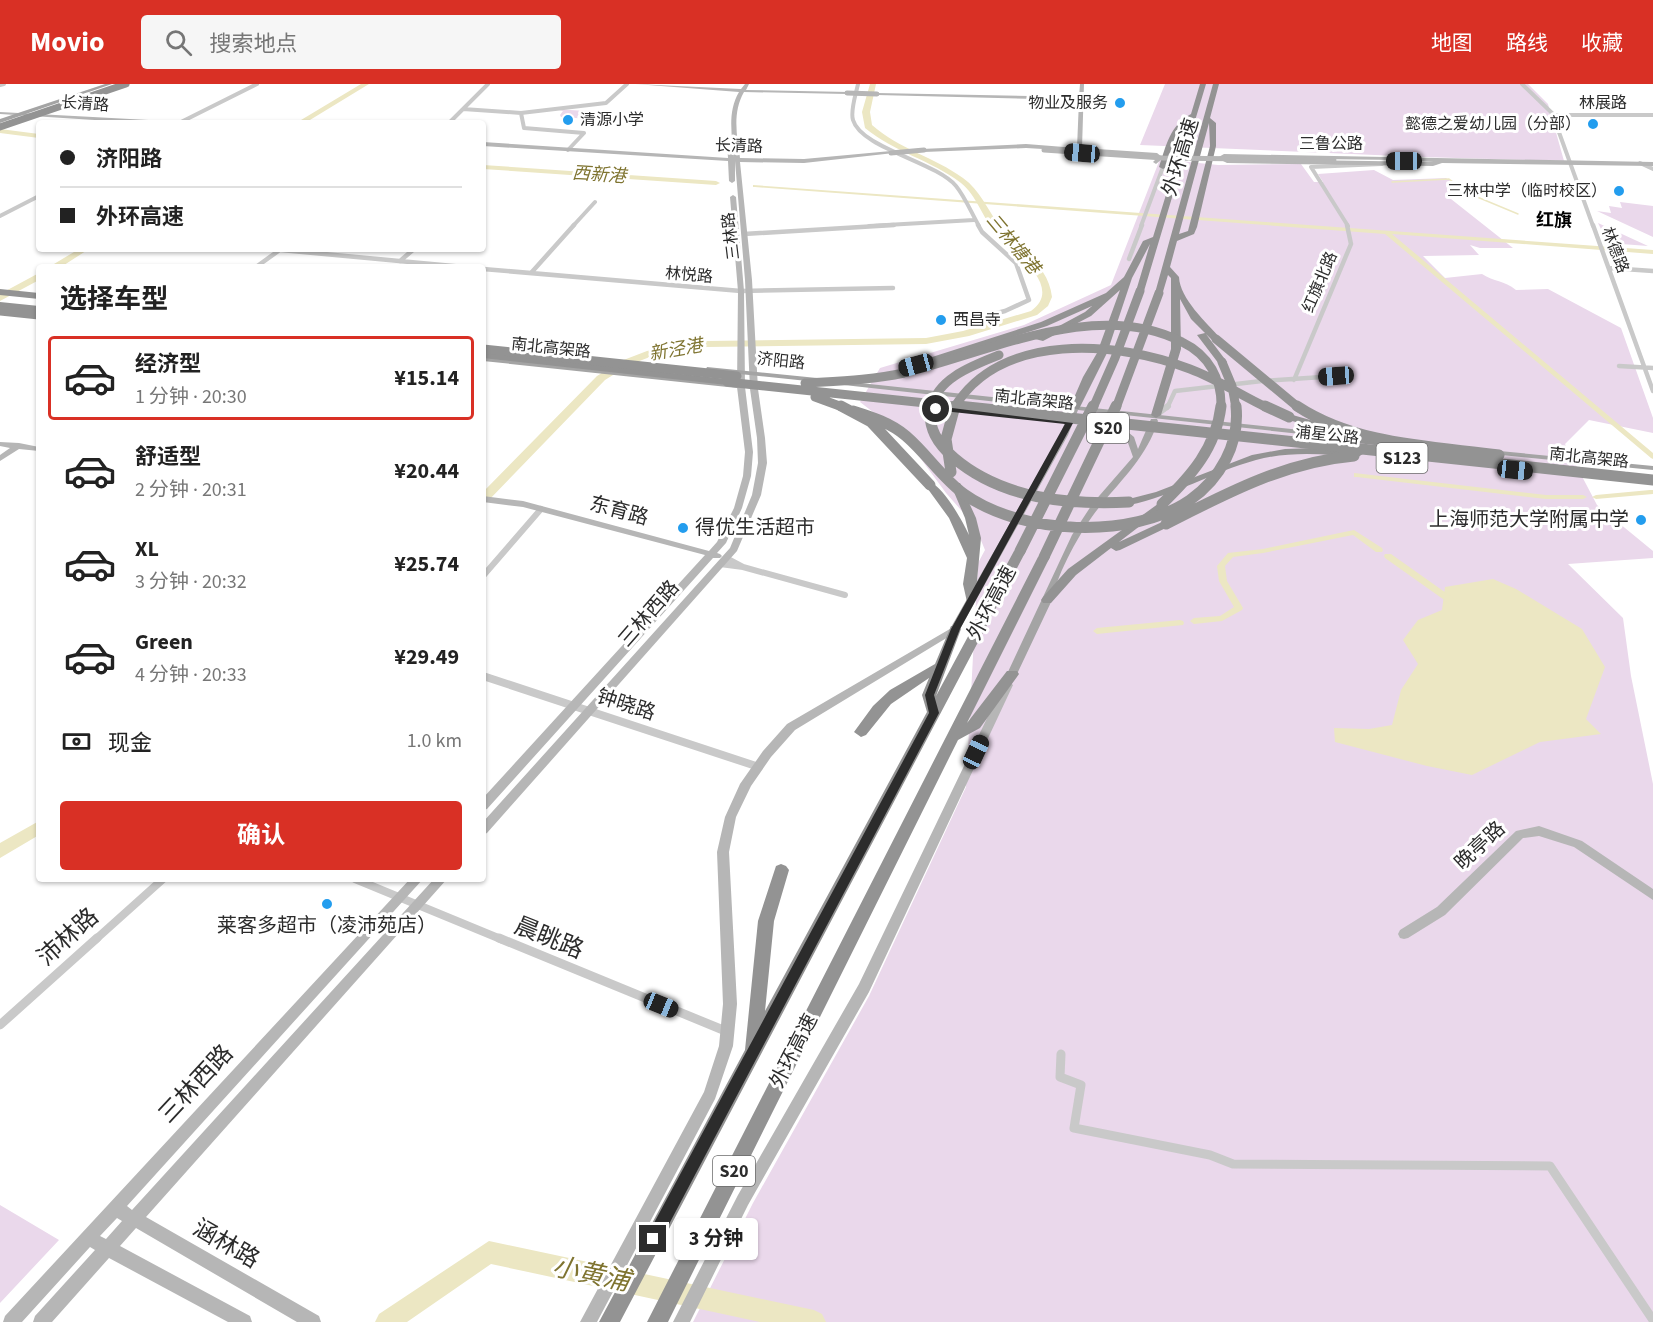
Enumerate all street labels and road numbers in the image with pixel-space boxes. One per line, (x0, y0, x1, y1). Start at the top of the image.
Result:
street label: 长清路 (60, 91, 110, 117)
street label: 林展路 (1579, 92, 1627, 114)
street label: 外环高速 (1156, 115, 1206, 199)
street label: 三鲁公路 (1299, 133, 1363, 155)
street label: 长清路 (715, 134, 763, 158)
street label: 三林路 (717, 211, 745, 261)
street label: 林德路 (1596, 224, 1634, 276)
street label: 红旗北路 (1297, 248, 1343, 316)
street label: 林悦路 (664, 262, 714, 288)
street label: 南北高架路 (510, 333, 592, 363)
street label: 济阳路 (756, 348, 806, 374)
street label: 南北高架路 (993, 385, 1075, 415)
road number: S20 (1087, 413, 1129, 443)
street label: 浦星公路 (1294, 421, 1360, 449)
road number: S123 (1376, 443, 1428, 473)
street label: 南北高架路 (1548, 443, 1630, 473)
street label: 东育路 (586, 490, 652, 532)
street label: 外环高速 (961, 561, 1023, 645)
street label: 三林西路 (612, 575, 686, 653)
street label: 钟晓路 (593, 682, 659, 728)
street label: 晚亭路 (1449, 815, 1511, 877)
street label: 沛林路 (30, 900, 106, 974)
street label: 晨眺路 (509, 908, 589, 968)
street label: 外环高速 (763, 1009, 825, 1093)
street label: 三林西路 (150, 1037, 242, 1131)
road number: S20 (713, 1156, 755, 1186)
street label: 涵林路 (186, 1211, 266, 1277)

